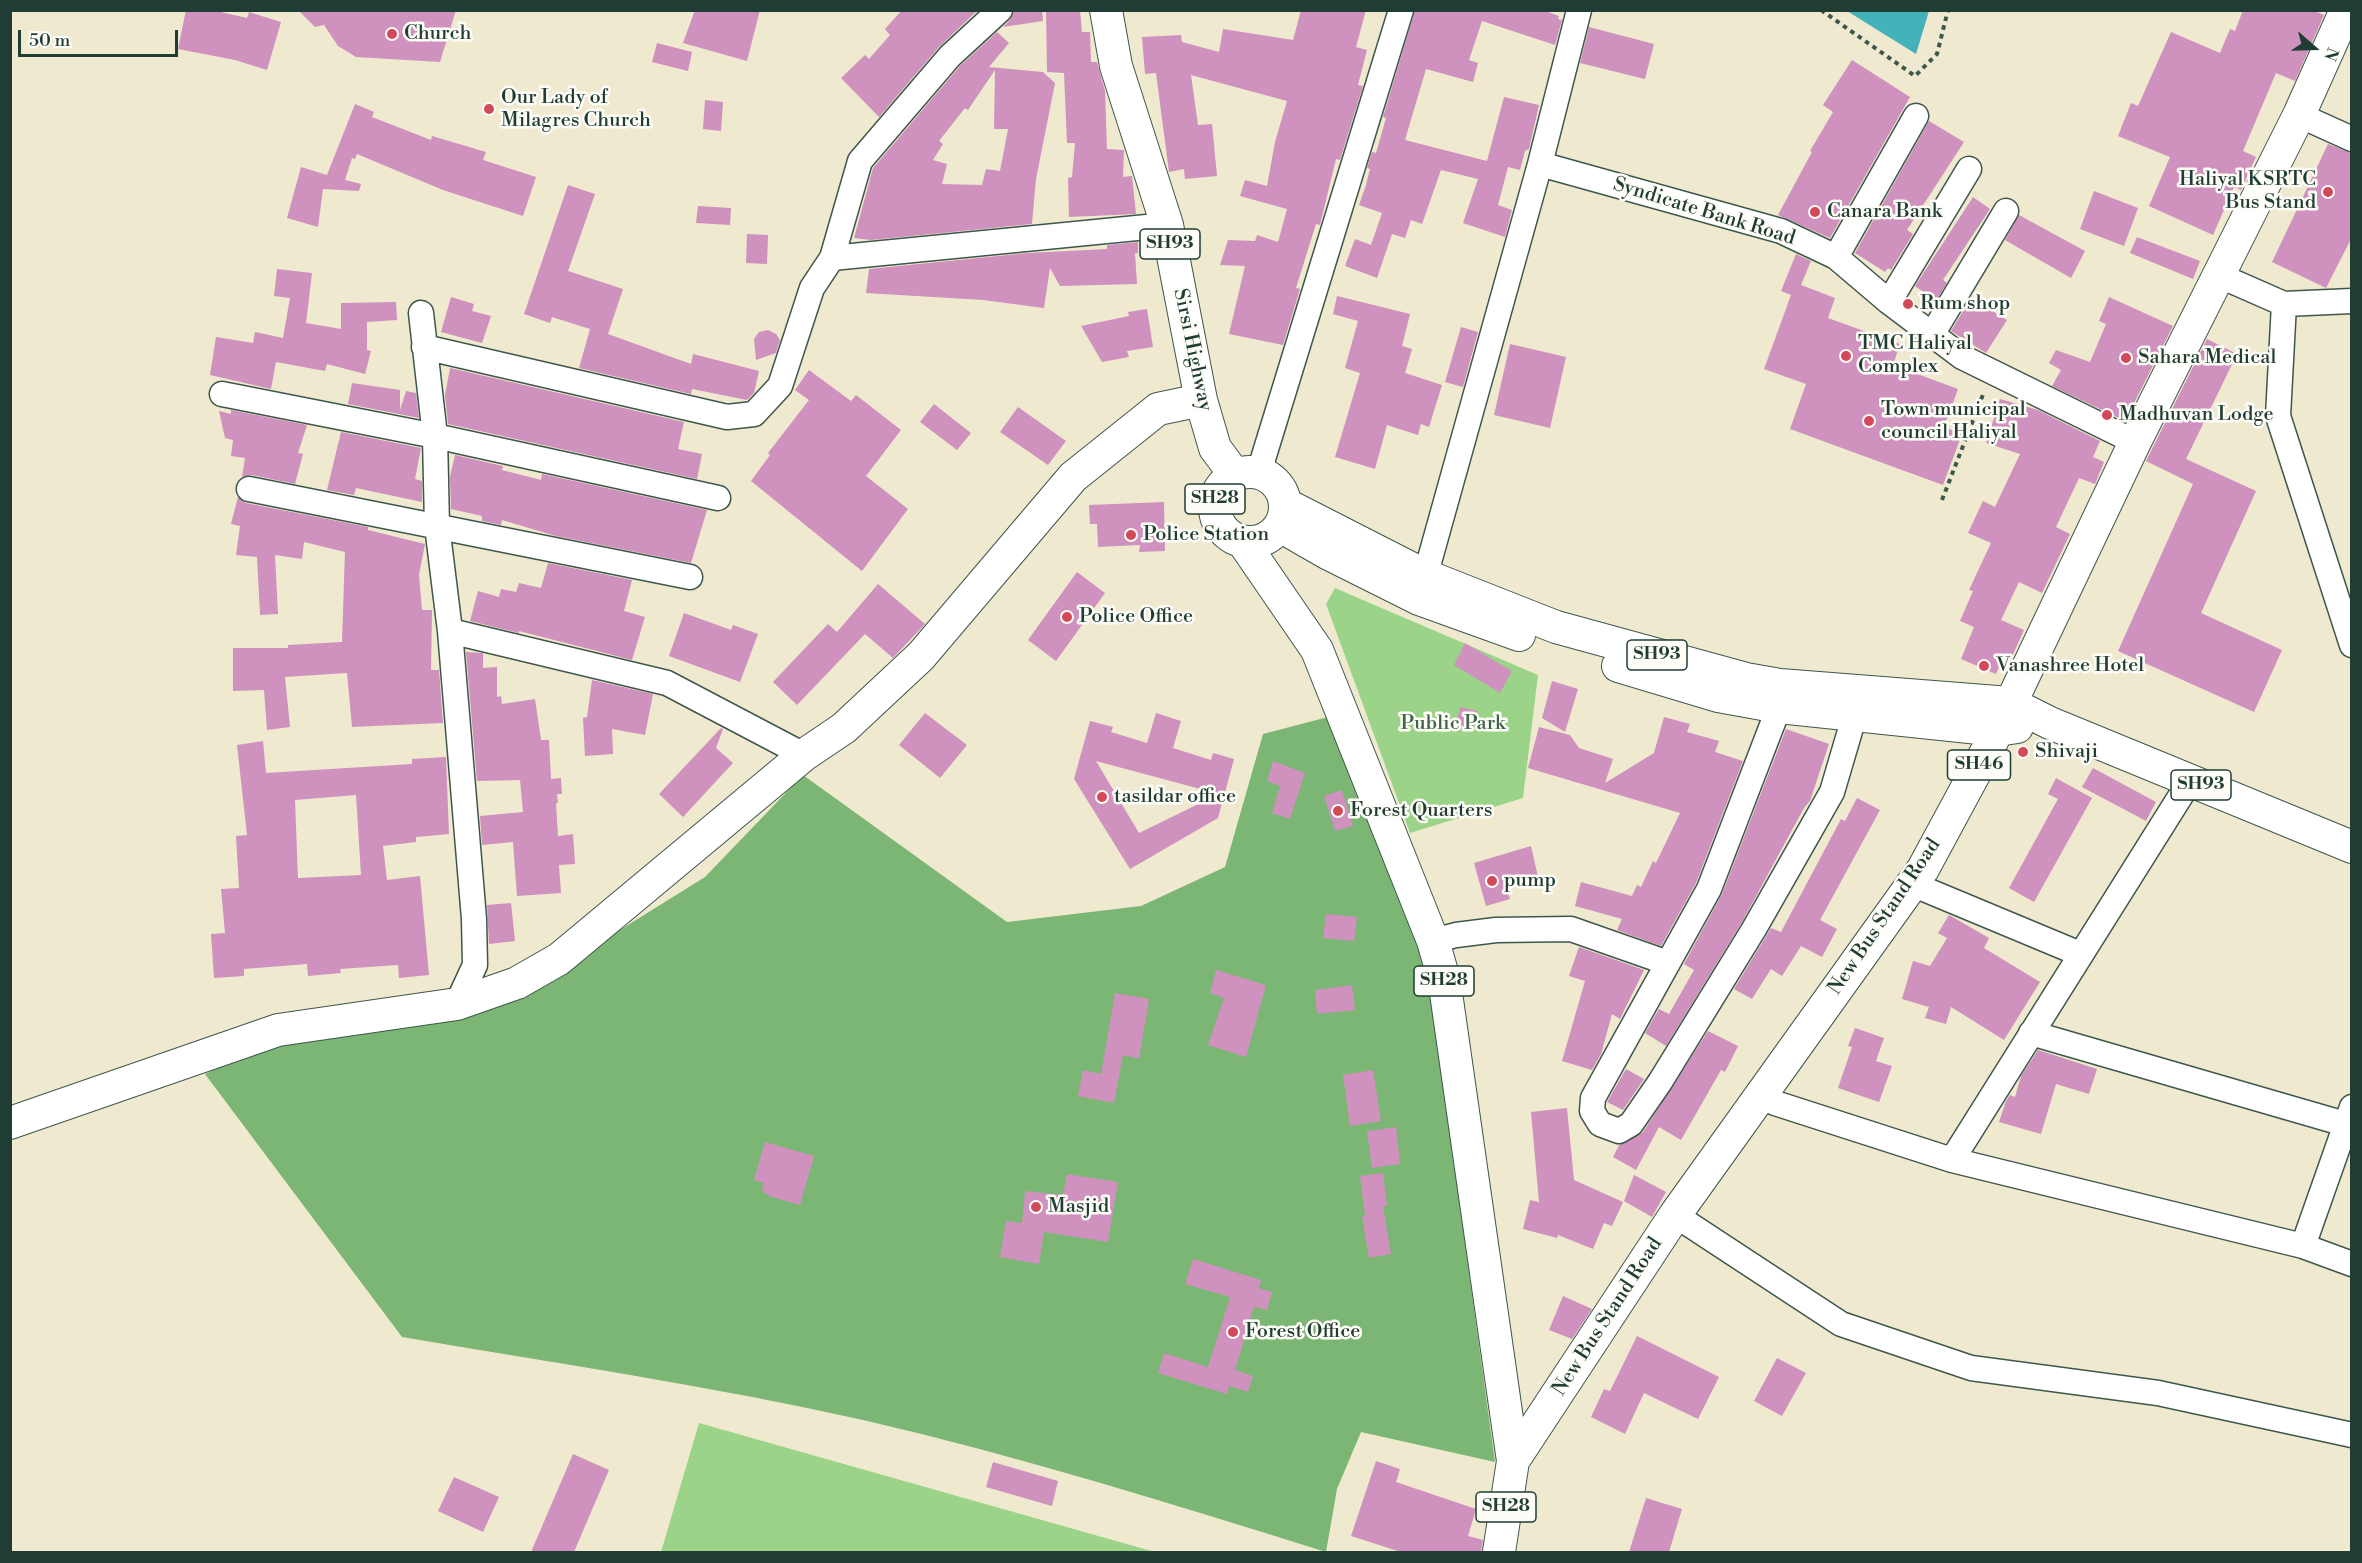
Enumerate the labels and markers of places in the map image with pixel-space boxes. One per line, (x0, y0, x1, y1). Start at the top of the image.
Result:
place label: Church (404, 22, 471, 46)
marker: Church (385, 27, 399, 41)
place label: Our Lady of Milagres Church (501, 86, 651, 133)
marker: Our Lady of Milagres Church (482, 102, 496, 116)
place label: Haliyal KSRTC Bus Stand (2179, 168, 2316, 215)
marker: Haliyal KSRTC Bus Stand (2321, 185, 2335, 199)
place label: Canara Bank (1827, 200, 1942, 224)
marker: Canara Bank (1808, 205, 1822, 219)
place label: Rum shop (1920, 292, 2010, 316)
marker: Rum shop (1901, 297, 1915, 311)
place label: TMC Haliyal Complex (1858, 332, 1972, 379)
place label: Sahara Medical (2138, 346, 2276, 370)
marker: TMC Haliyal Complex (1839, 349, 1853, 363)
marker: Sahara Medical (2119, 351, 2133, 365)
place label: Town municipal council Haliyal (1881, 398, 2026, 445)
place label: Madhuvan Lodge (2119, 403, 2274, 427)
marker: Madhuvan Lodge (2100, 408, 2114, 422)
marker: Town municipal council Haliyal (1862, 414, 1876, 428)
place label: Police Station (1143, 523, 1269, 547)
marker: Police Station (1124, 528, 1138, 542)
place label: Police Office (1079, 605, 1193, 629)
marker: Police Office (1060, 610, 1074, 624)
place label: Vanashree Hotel (1996, 654, 2144, 678)
marker: Vanashree Hotel (1977, 659, 1991, 673)
place label: Shivaji (2035, 740, 2098, 764)
marker: Shivaji (2016, 745, 2030, 759)
place label: tasildar office (1114, 785, 1236, 809)
marker: tasildar office (1095, 790, 1109, 804)
place label: Forest Quarters (1350, 799, 1492, 823)
marker: Forest Quarters (1331, 804, 1345, 818)
place label: pump (1504, 869, 1556, 893)
marker: pump (1485, 874, 1499, 888)
place label: Masjid (1048, 1195, 1109, 1219)
marker: Masjid (1029, 1200, 1043, 1214)
place label: Forest Office (1245, 1320, 1360, 1344)
marker: Forest Office (1226, 1325, 1240, 1339)

